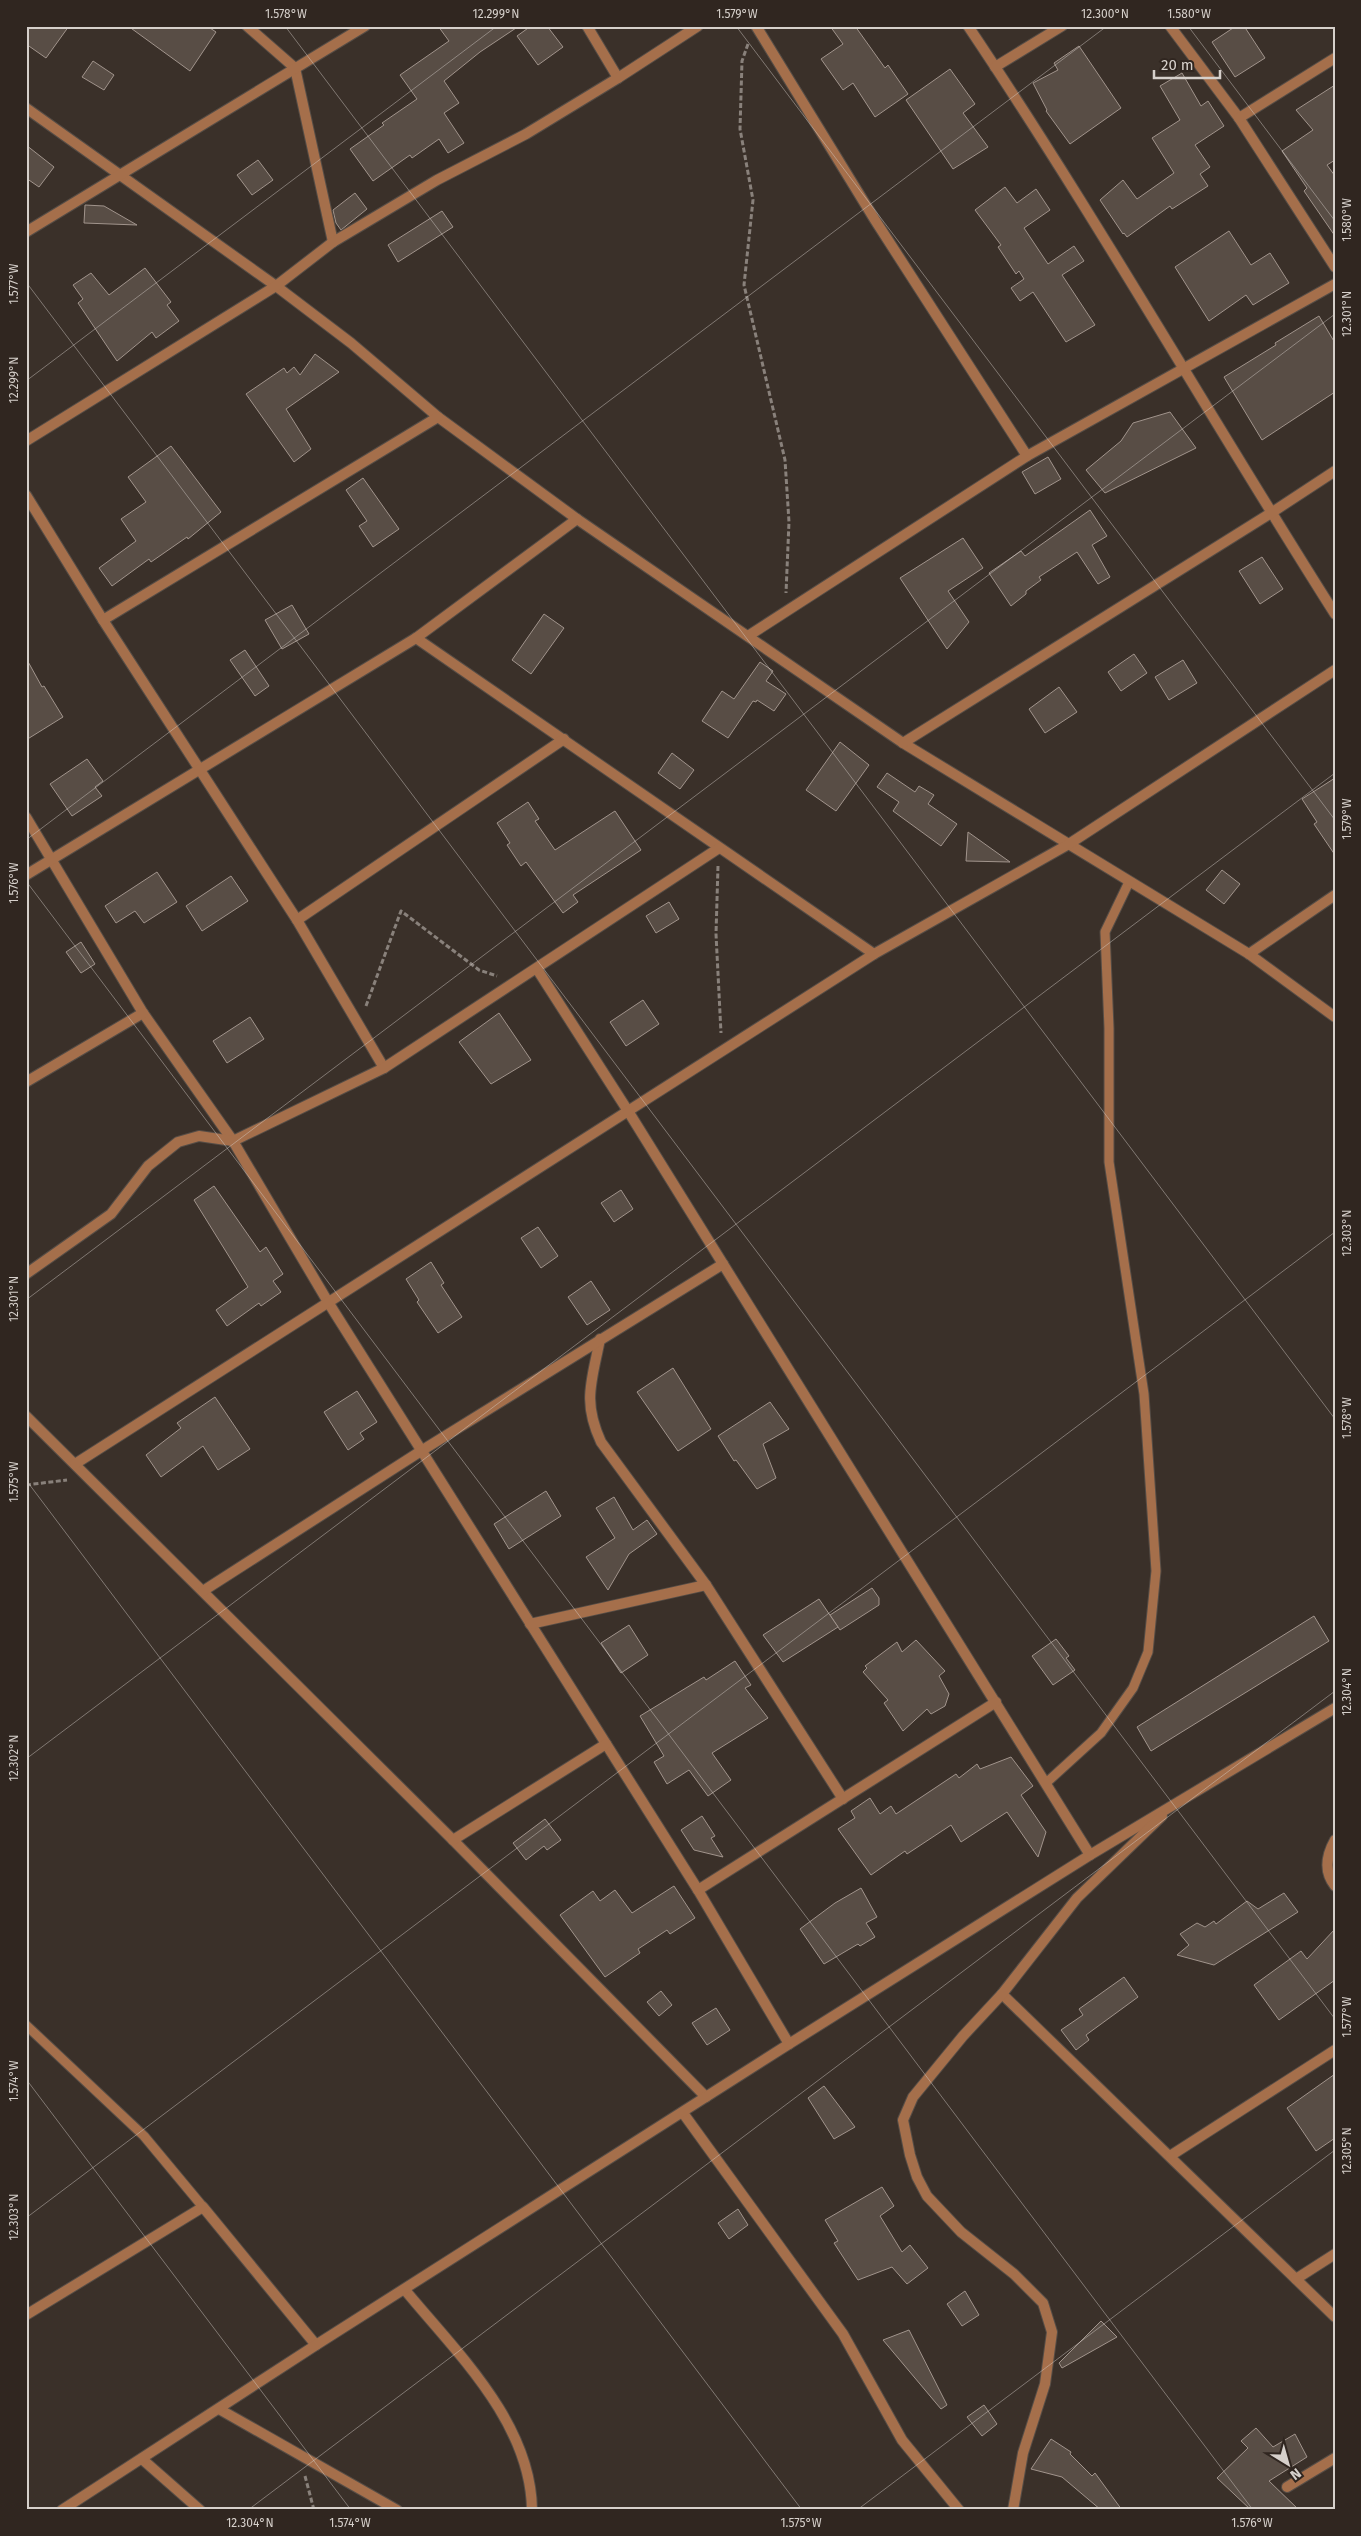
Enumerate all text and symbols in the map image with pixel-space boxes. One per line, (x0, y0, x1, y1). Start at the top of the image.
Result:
text: 1.578°W (265, 7, 307, 21)
text: 12.299°N (473, 7, 519, 21)
text: 1.579°W (716, 7, 758, 21)
text: 12.300°N (1081, 7, 1129, 21)
text: 1.580°W (1167, 7, 1211, 21)
scale bar (1154, 48, 1220, 80)
text: 20 m (1161, 56, 1194, 74)
text: 1.580°W (1340, 198, 1354, 242)
text: 1.577°W (7, 263, 21, 304)
text: 12.301°N (1340, 291, 1354, 337)
text: 12.299°N (7, 357, 21, 403)
text: 1.579°W (1340, 798, 1354, 840)
text: 1.576°W (7, 862, 21, 904)
text: 12.303°N (1340, 1209, 1354, 1257)
text: 12.301°N (7, 1276, 21, 1322)
text: 1.578°W (1340, 1397, 1354, 1439)
text: 1.575°W (7, 1461, 21, 1503)
text: 12.304°N (1340, 1668, 1354, 1716)
text: 12.302°N (7, 1734, 21, 1782)
text: 1.577°W (1340, 1996, 1354, 2037)
text: 1.574°W (7, 2060, 21, 2102)
text: 12.305°N (1340, 2127, 1354, 2175)
text: 12.303°N (7, 2193, 21, 2241)
north arrow (1264, 2438, 1314, 2488)
text: N (1287, 2464, 1304, 2484)
text: 12.304°N (226, 2516, 274, 2530)
text: 1.574°W (329, 2516, 371, 2530)
text: 1.575°W (780, 2516, 822, 2530)
text: 1.576°W (1231, 2516, 1273, 2530)

